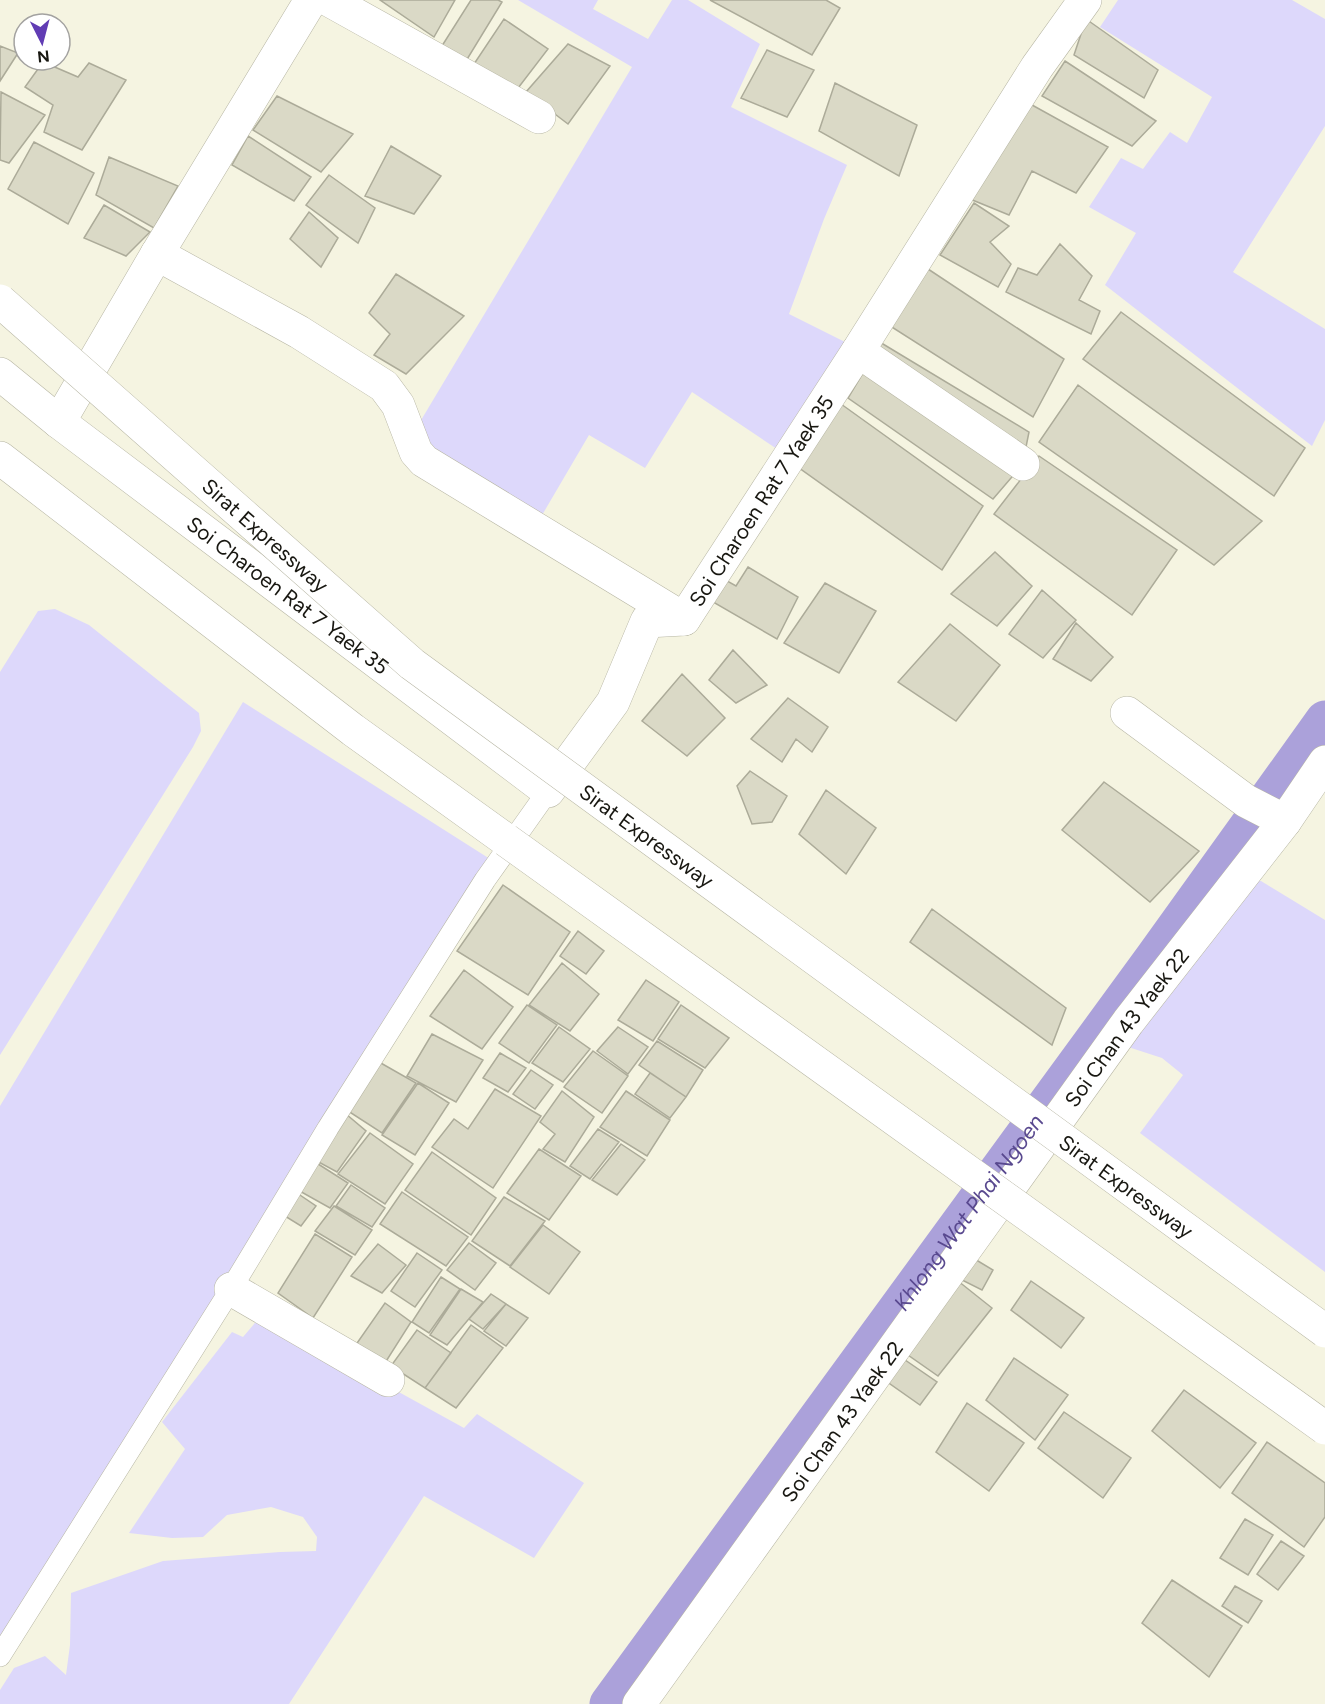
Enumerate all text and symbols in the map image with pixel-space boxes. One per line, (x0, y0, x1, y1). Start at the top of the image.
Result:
north arrow (12, 12, 72, 72)
text: N (36, 46, 51, 67)
street label: Soi Charoen Rat 7 Yaek 35 (683, 390, 838, 611)
street label: Sirat Expressway (197, 473, 334, 597)
street label: Soi Charoen Rat 7 Yaek 35 (182, 511, 394, 679)
street label: Sirat Expressway (575, 778, 719, 893)
street label: Soi Chan 43 Yaek 22 (1059, 943, 1194, 1111)
water label: Khlong Wat Phai Ngoen (888, 1109, 1049, 1316)
street label: Sirat Expressway (1055, 1129, 1198, 1243)
street label: Soi Chan 43 Yaek 22 (776, 1336, 908, 1506)

